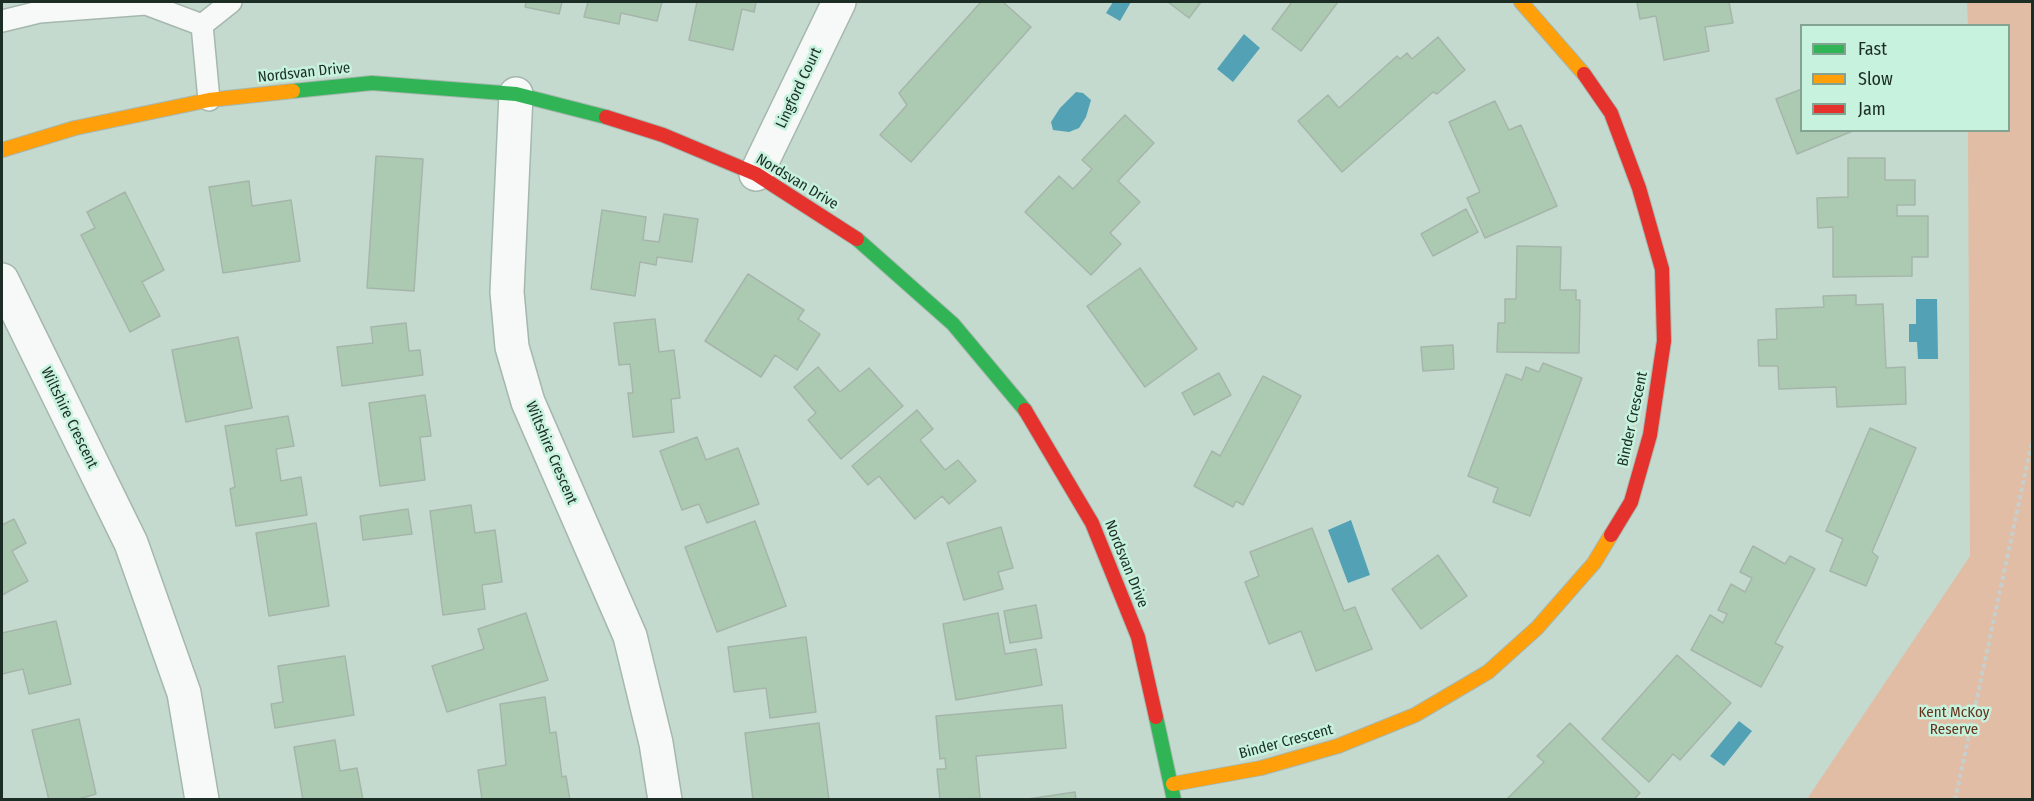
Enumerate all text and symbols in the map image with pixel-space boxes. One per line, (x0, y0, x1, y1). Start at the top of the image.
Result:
legend (1800, 24, 2010, 132)
text: Fast (1858, 38, 1887, 60)
street label: Lingford Court (772, 45, 826, 131)
street label: Nordsvan Drive (257, 59, 351, 87)
text: Slow (1858, 68, 1893, 90)
text: Jam (1858, 98, 1886, 120)
street label: Nordsvan Drive (752, 150, 842, 214)
street label: Wiltshire Crescent (37, 365, 101, 471)
street label: Binder Crescent (1614, 370, 1652, 468)
street label: Wiltshire Crescent (521, 399, 581, 507)
street label: Nordsvan Drive (1100, 517, 1152, 611)
park label: Kent McKoy Reserve (1919, 704, 1989, 739)
street label: Binder Crescent (1237, 721, 1335, 763)

